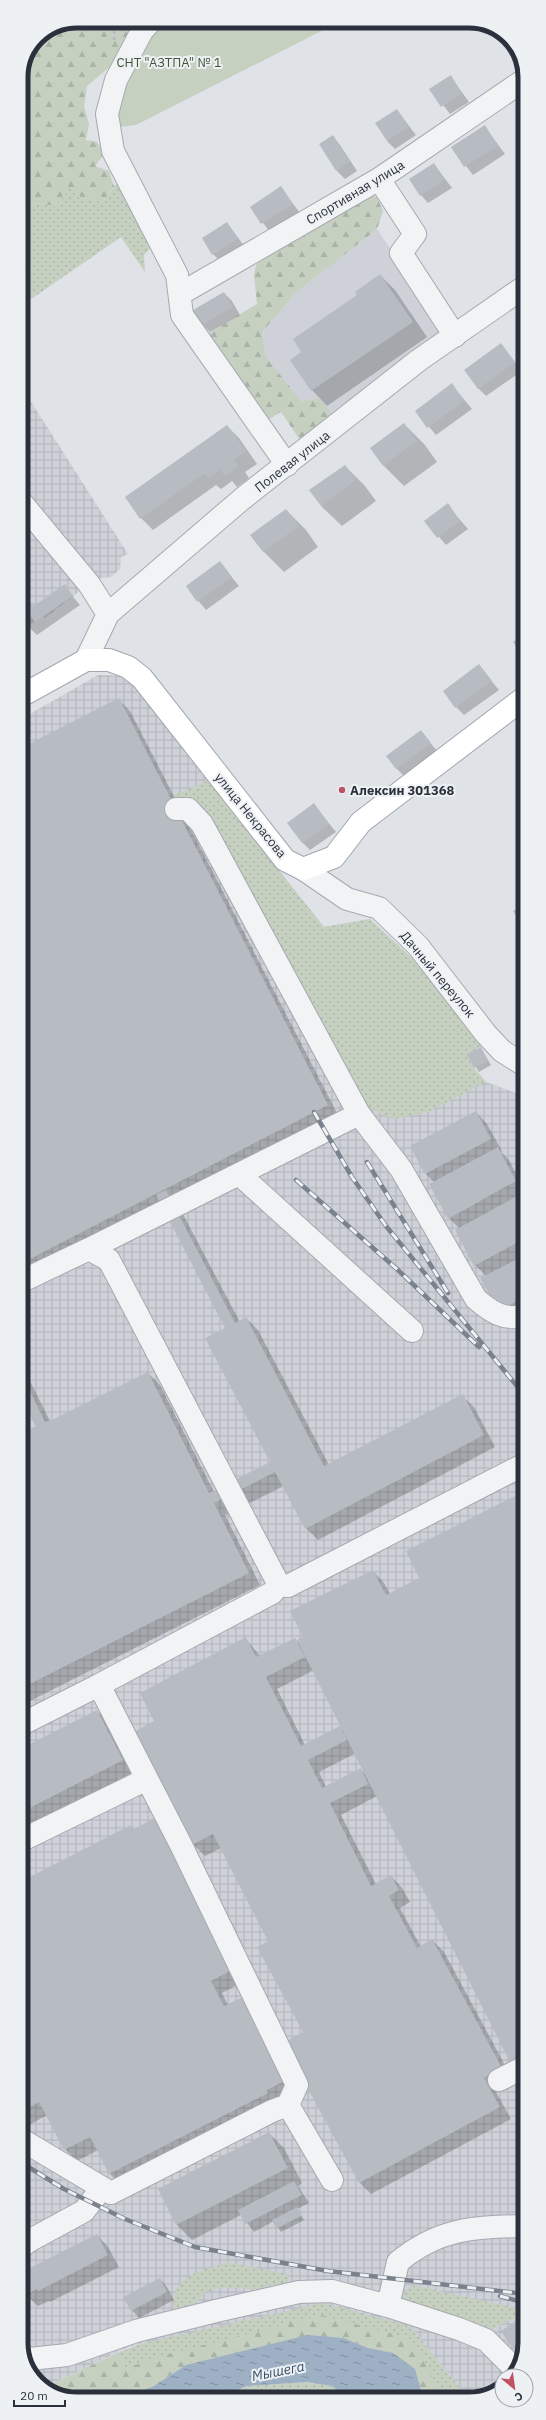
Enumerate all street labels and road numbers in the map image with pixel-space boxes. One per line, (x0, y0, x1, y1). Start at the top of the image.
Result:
street label: Спортивная улица (303, 156, 408, 229)
street label: Полевая улица (251, 427, 333, 496)
street label: улица Некрасова (211, 769, 290, 861)
street label: Дачный переулок (396, 927, 479, 1021)

